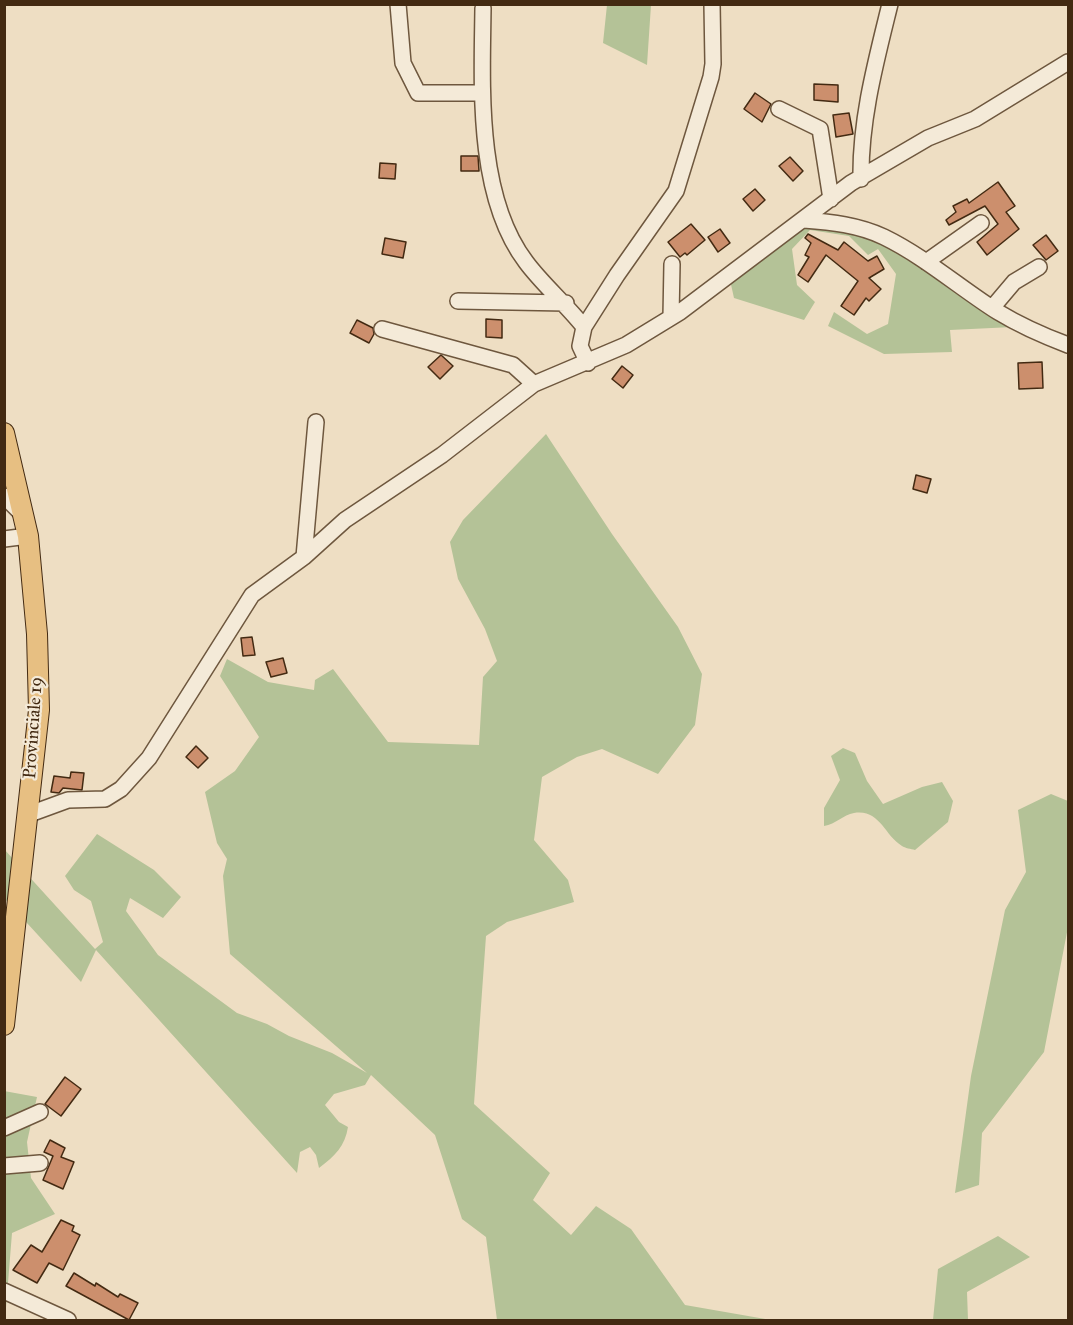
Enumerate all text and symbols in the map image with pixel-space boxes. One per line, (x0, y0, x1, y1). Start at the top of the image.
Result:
street label: Provinciale 19 (20, 676, 48, 780)

